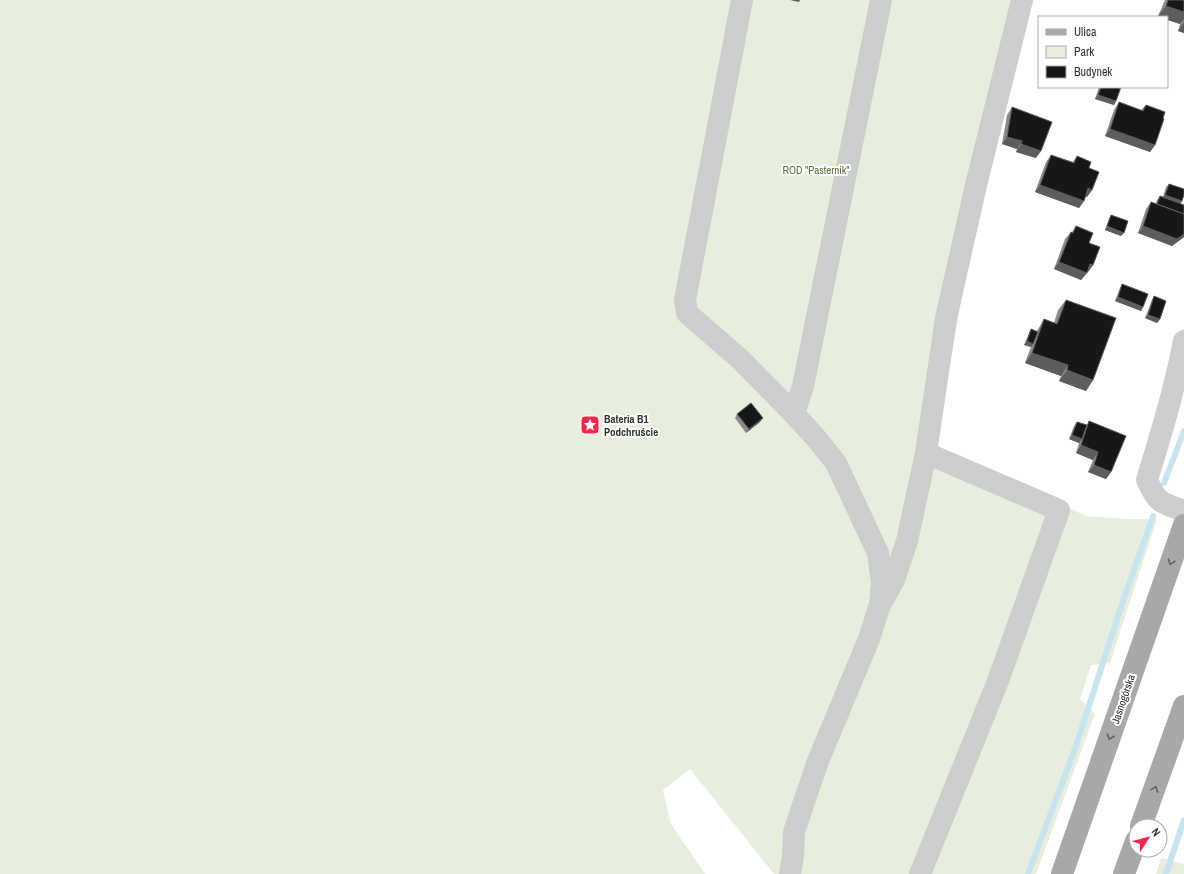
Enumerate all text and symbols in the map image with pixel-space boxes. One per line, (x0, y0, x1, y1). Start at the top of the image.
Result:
legend (1038, 16, 1168, 88)
text: Ulica (1074, 24, 1097, 40)
text: Park (1074, 44, 1094, 60)
text: Budynek (1074, 64, 1112, 80)
park label: ROD "Pasternik" (782, 163, 850, 177)
place label: Bateria B1 Podchruście (604, 412, 658, 439)
place icon: Bateria B1 Podchruście (579, 414, 601, 436)
one-way arrow (1167, 558, 1176, 565)
street label: Jasnogórska (1108, 673, 1138, 725)
one-way arrow (1106, 734, 1114, 741)
one-way arrow (1150, 786, 1158, 793)
north arrow (1128, 818, 1168, 858)
text: N (1149, 825, 1164, 839)

